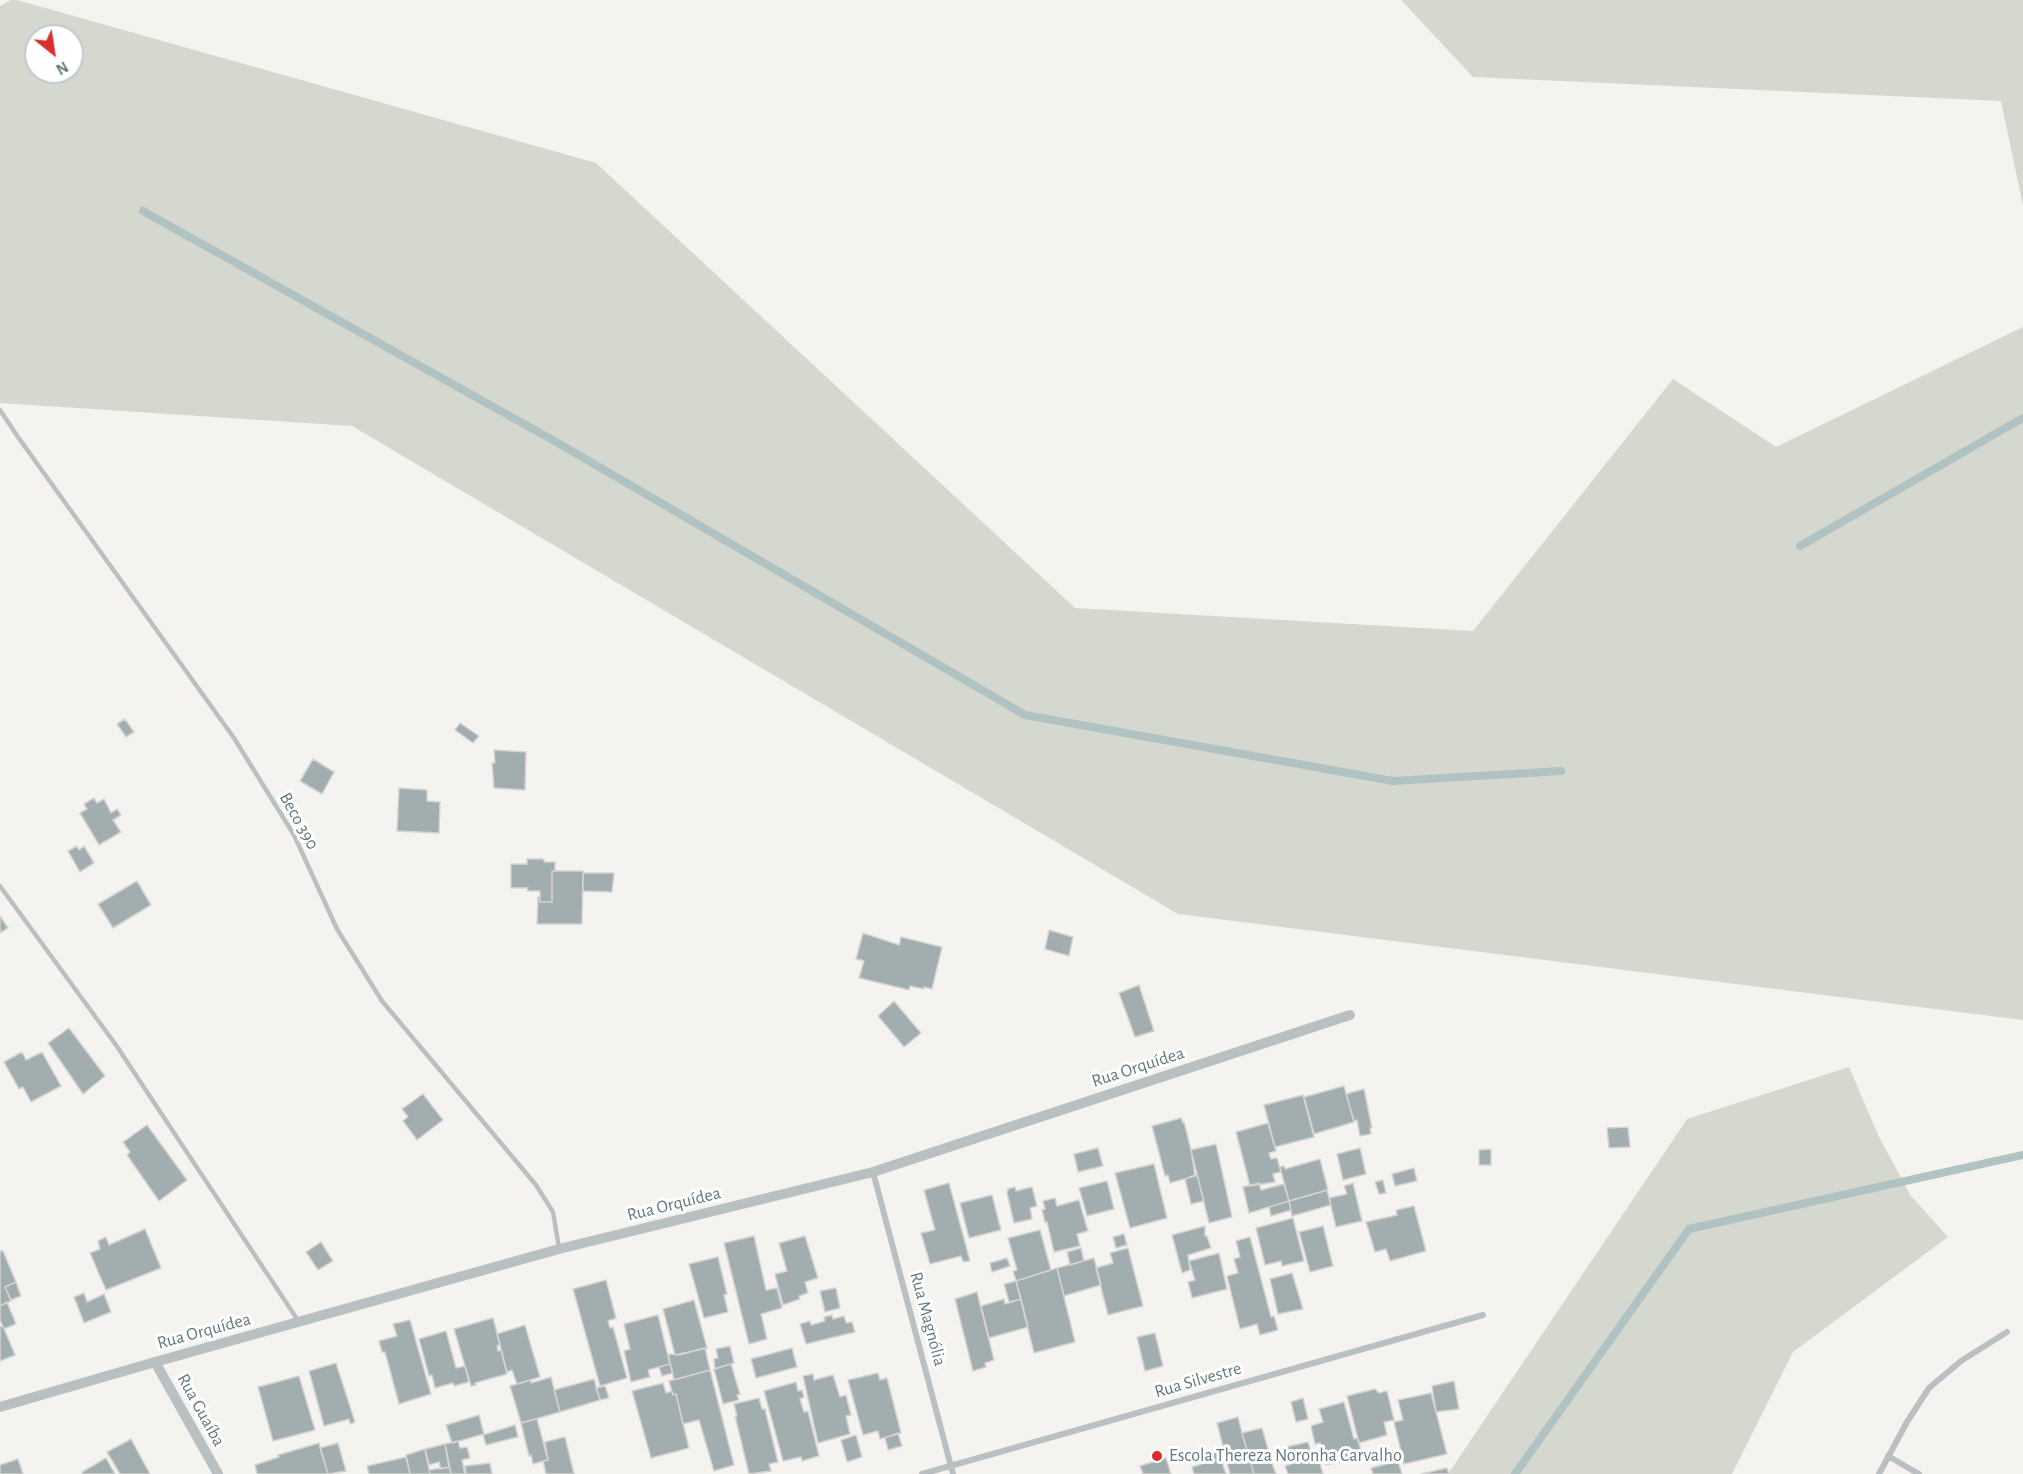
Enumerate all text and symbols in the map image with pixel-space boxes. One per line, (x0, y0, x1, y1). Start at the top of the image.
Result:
north arrow (24, 24, 84, 84)
text: N (53, 58, 71, 78)
street label: Beco 390 (275, 789, 323, 853)
street label: Rua Orquídea (1089, 1042, 1187, 1092)
street label: Rua Orquídea (625, 1182, 723, 1226)
street label: Rua Magnólia (905, 1270, 951, 1368)
street label: Rua Orquídea (155, 1308, 253, 1354)
street label: Rua Silvestre (1152, 1357, 1244, 1403)
street label: Rua Guaíba (172, 1370, 230, 1450)
place label: Escola Thereza Noronha Carvalho (1169, 1445, 1402, 1467)
marker: Escola Thereza Noronha Carvalho (1150, 1449, 1164, 1463)

